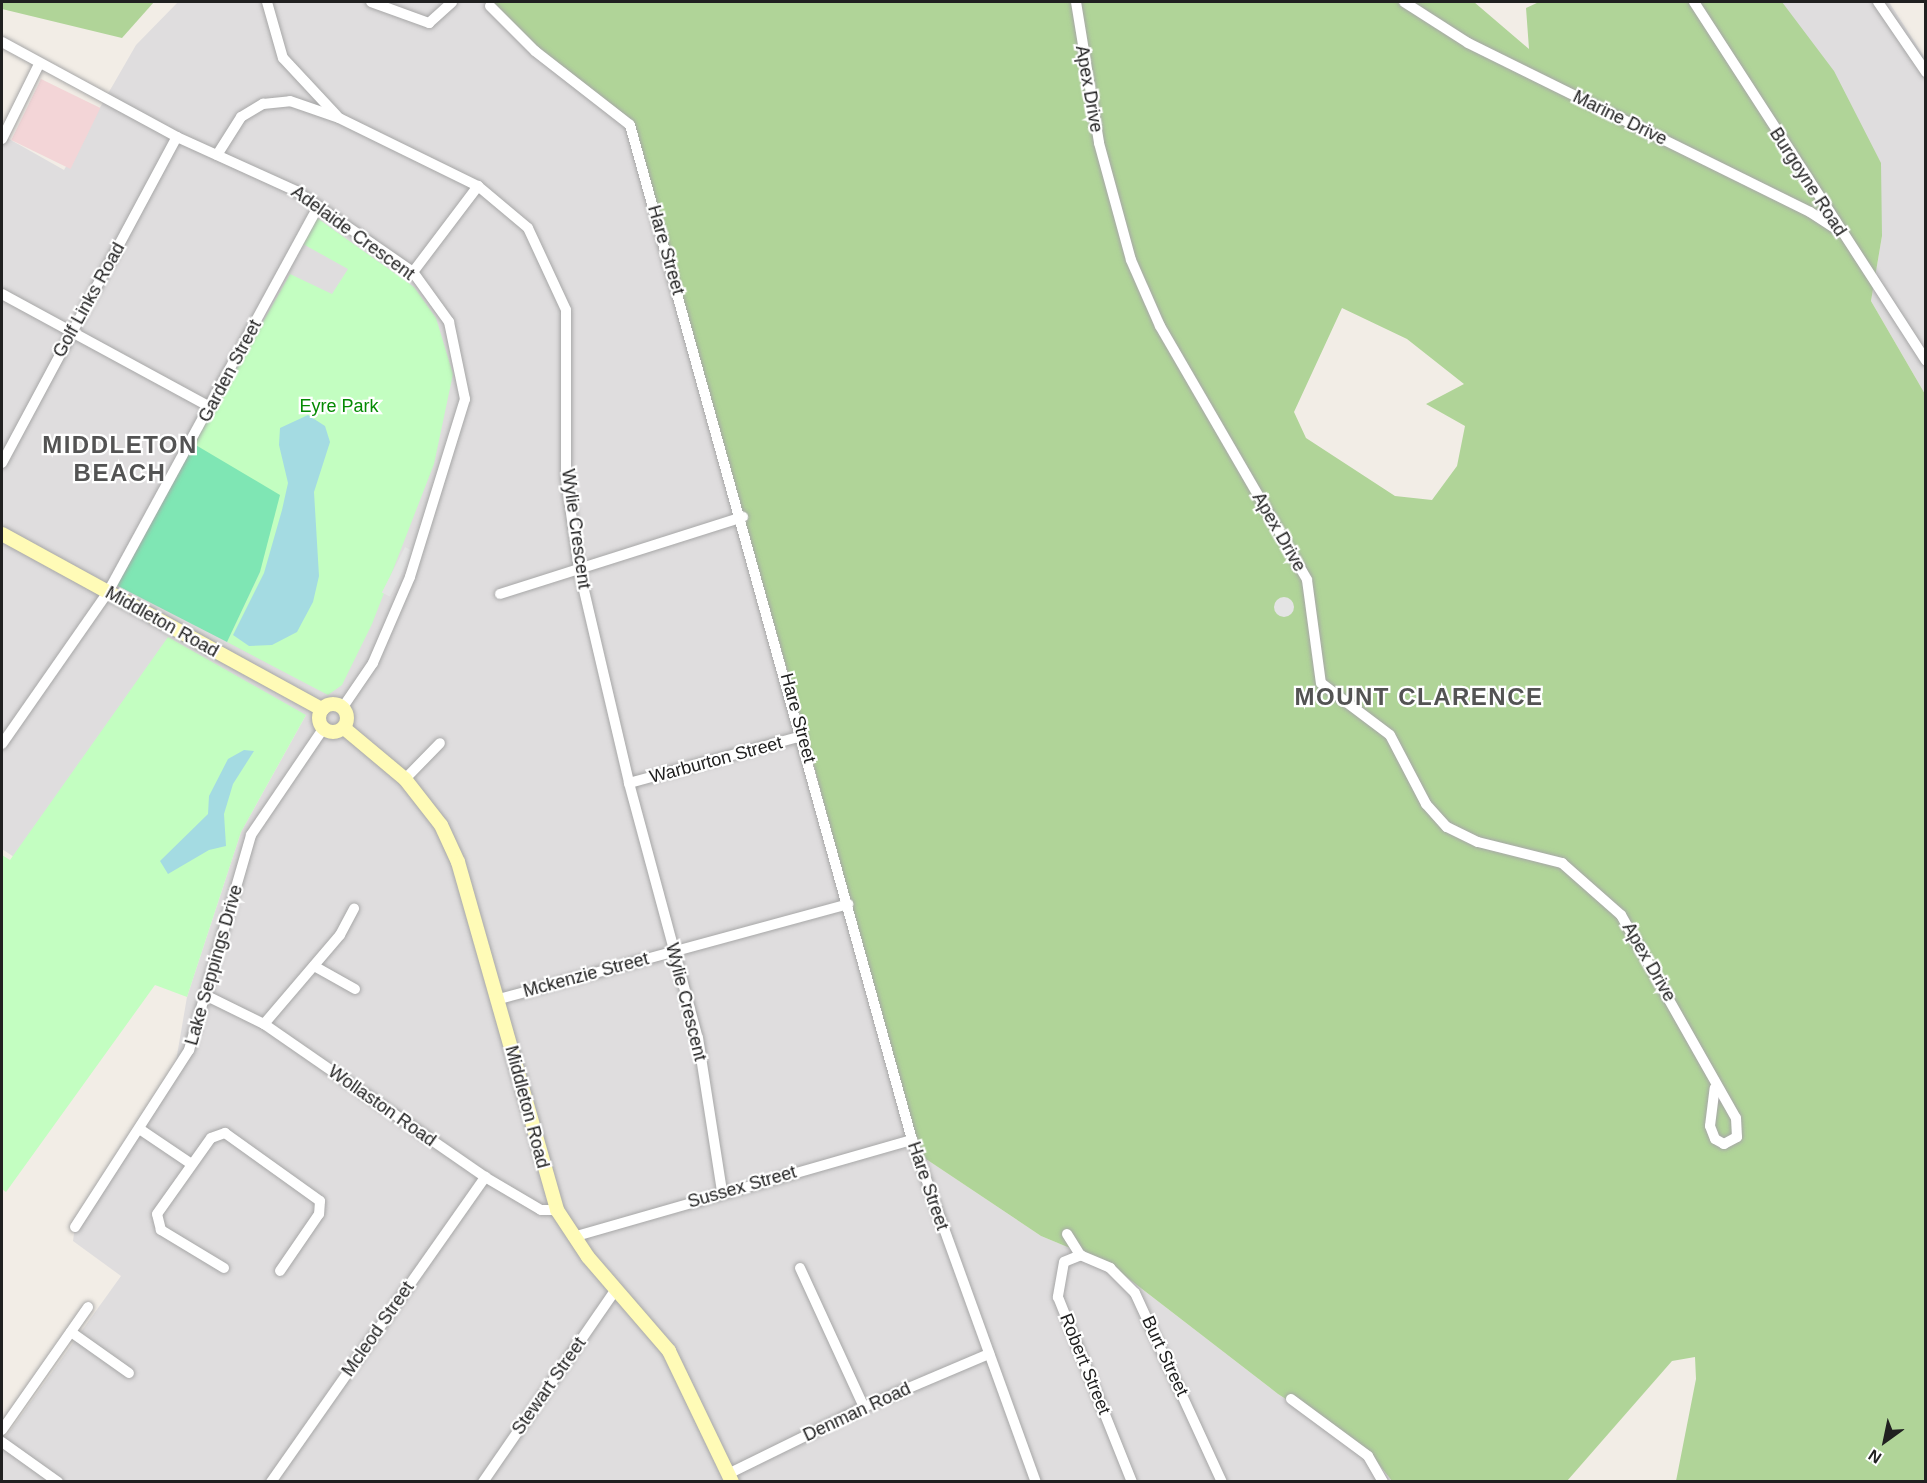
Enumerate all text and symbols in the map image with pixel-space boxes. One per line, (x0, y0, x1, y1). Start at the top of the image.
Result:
street label: Apex Drive (1071, 44, 1107, 134)
street label: Marine Drive (1569, 86, 1671, 150)
street label: Burgoyne Road (1765, 124, 1851, 240)
street label: Adelaide Crescent (287, 181, 419, 285)
street label: Hare Street (643, 203, 689, 297)
street label: Golf Links Road (49, 239, 129, 361)
street label: Garden Street (194, 316, 266, 426)
park label: Eyre Park (299, 395, 379, 417)
district label: MIDDLETON BEACH (42, 431, 198, 487)
street label: Wylie Crescent (557, 468, 595, 590)
street label: Apex Drive (1248, 488, 1310, 576)
street label: Middleton Road (102, 582, 222, 662)
street label: Hare Street (776, 671, 820, 765)
district label: MOUNT CLARENCE (1295, 683, 1543, 711)
street label: Warburton Street (647, 732, 785, 788)
street label: Lake Seppings Drive (181, 882, 247, 1048)
street label: Apex Drive (1618, 918, 1680, 1006)
street label: Wylie Crescent (661, 941, 711, 1063)
street label: Mckenzie Street (521, 948, 651, 1002)
street label: Middleton Road (500, 1043, 554, 1171)
street label: Wollaston Road (324, 1061, 440, 1151)
street label: Hare Street (903, 1139, 953, 1233)
street label: Sussex Street (685, 1161, 799, 1213)
street label: Mcleod Street (337, 1277, 419, 1381)
street label: Robert Street (1055, 1310, 1115, 1418)
street label: Burt Street (1137, 1312, 1193, 1400)
street label: Stewart Street (507, 1333, 591, 1439)
street label: Denman Road (800, 1378, 914, 1446)
north arrow (1855, 1411, 1915, 1471)
text: N (1865, 1446, 1884, 1467)

